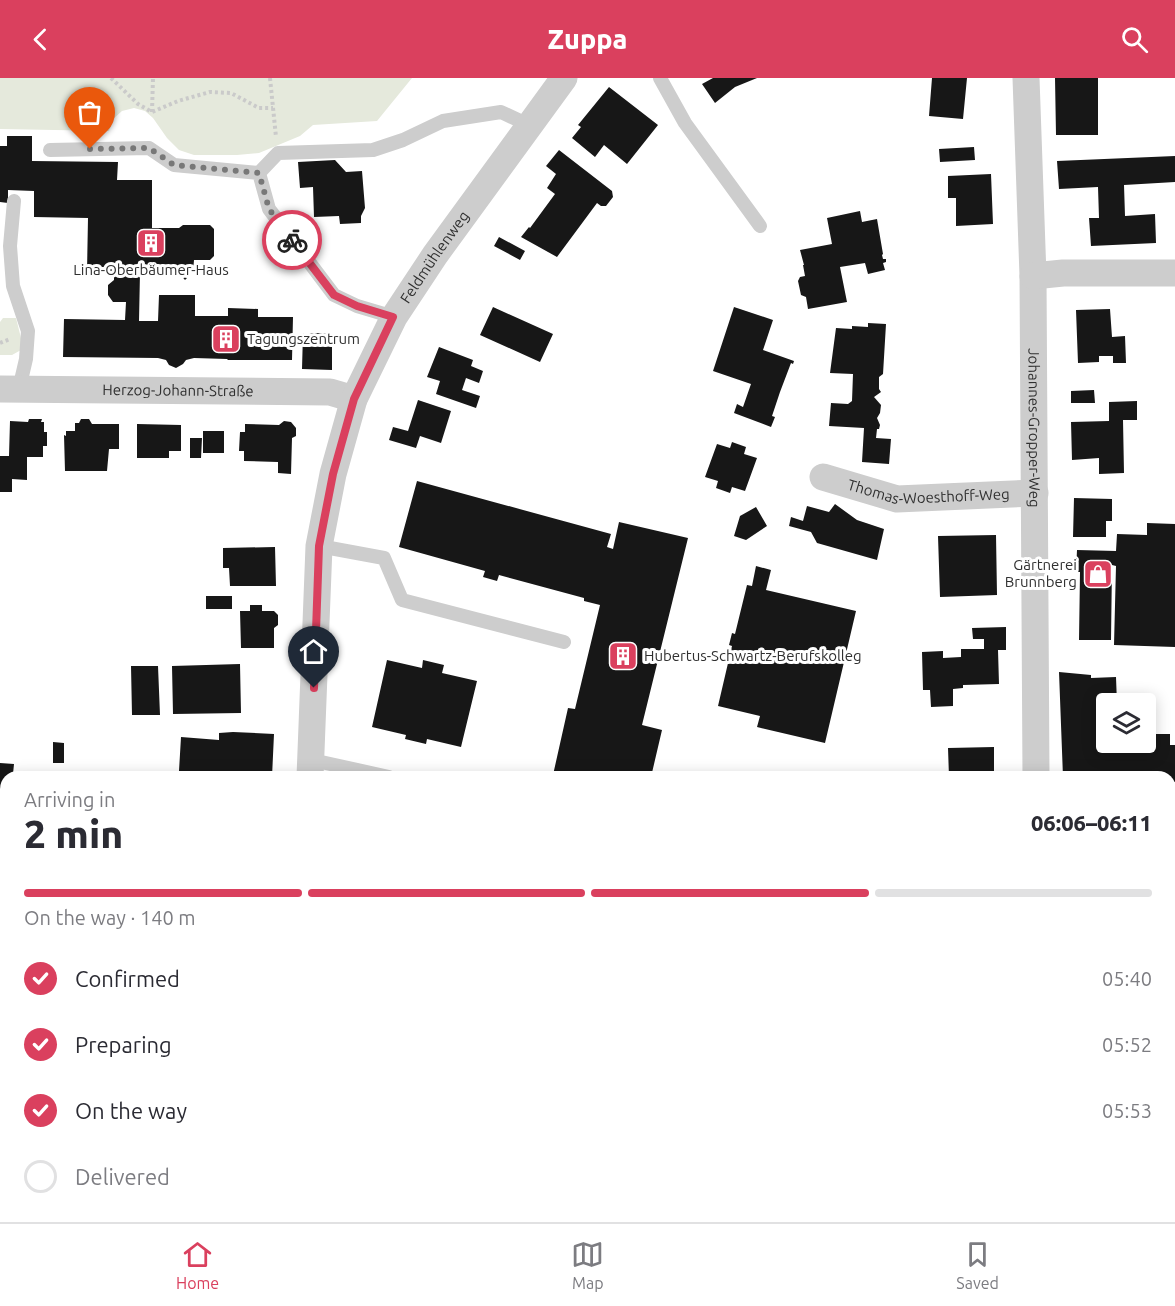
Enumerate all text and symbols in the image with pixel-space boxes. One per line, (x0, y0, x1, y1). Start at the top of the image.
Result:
icon: back (24, 23, 57, 56)
icon: search (1118, 23, 1151, 56)
text: Zuppa (548, 24, 627, 54)
pin (64, 87, 115, 149)
icon: bag (73, 96, 106, 129)
street label: Feldmühlenweg (397, 208, 472, 306)
courier (262, 210, 322, 270)
icon: bike (276, 224, 309, 257)
building icon: Lina-Oberbäumer-Haus (135, 227, 167, 259)
place label: Lina-Oberbäumer-Haus (73, 261, 229, 278)
building icon: Tagungszentrum (210, 323, 242, 355)
place label: Tagungszentrum (247, 330, 360, 347)
street label: Johannes-Gropper-Weg (1025, 348, 1043, 508)
street label: Herzog-Johann-Straße (102, 381, 254, 399)
street label: Thomas-Woesthoff-Weg (846, 476, 1010, 507)
place label: Gärtnerei Brunnberg (1005, 556, 1077, 590)
shop icon: Gärtnerei Brunnberg (1082, 558, 1114, 590)
pin (288, 626, 339, 688)
icon: home (297, 635, 330, 668)
building icon: Hubertus-Schwartz-Berufskolleg (607, 640, 639, 672)
place label: Hubertus-Schwartz-Berufskolleg (644, 647, 862, 664)
map controls (1096, 693, 1156, 753)
button: layers (1096, 693, 1156, 753)
text: Arriving in (24, 788, 115, 811)
text: 06:06–06:11 (1031, 810, 1152, 835)
text: 2 min (24, 812, 123, 855)
text: On the way · 140 m (24, 906, 196, 929)
icon: check (24, 962, 57, 995)
text: Confirmed (75, 966, 180, 991)
text: 05:40 (1102, 967, 1152, 990)
icon: check (24, 1028, 57, 1061)
text: Preparing (75, 1032, 172, 1057)
text: 05:52 (1102, 1033, 1152, 1056)
icon: check (24, 1094, 57, 1127)
text: On the way (75, 1098, 187, 1123)
text: 05:53 (1102, 1099, 1152, 1122)
text: Delivered (75, 1164, 170, 1189)
tab: Home (176, 1238, 219, 1292)
tab: Map (571, 1238, 604, 1292)
tab: Saved (956, 1238, 999, 1292)

